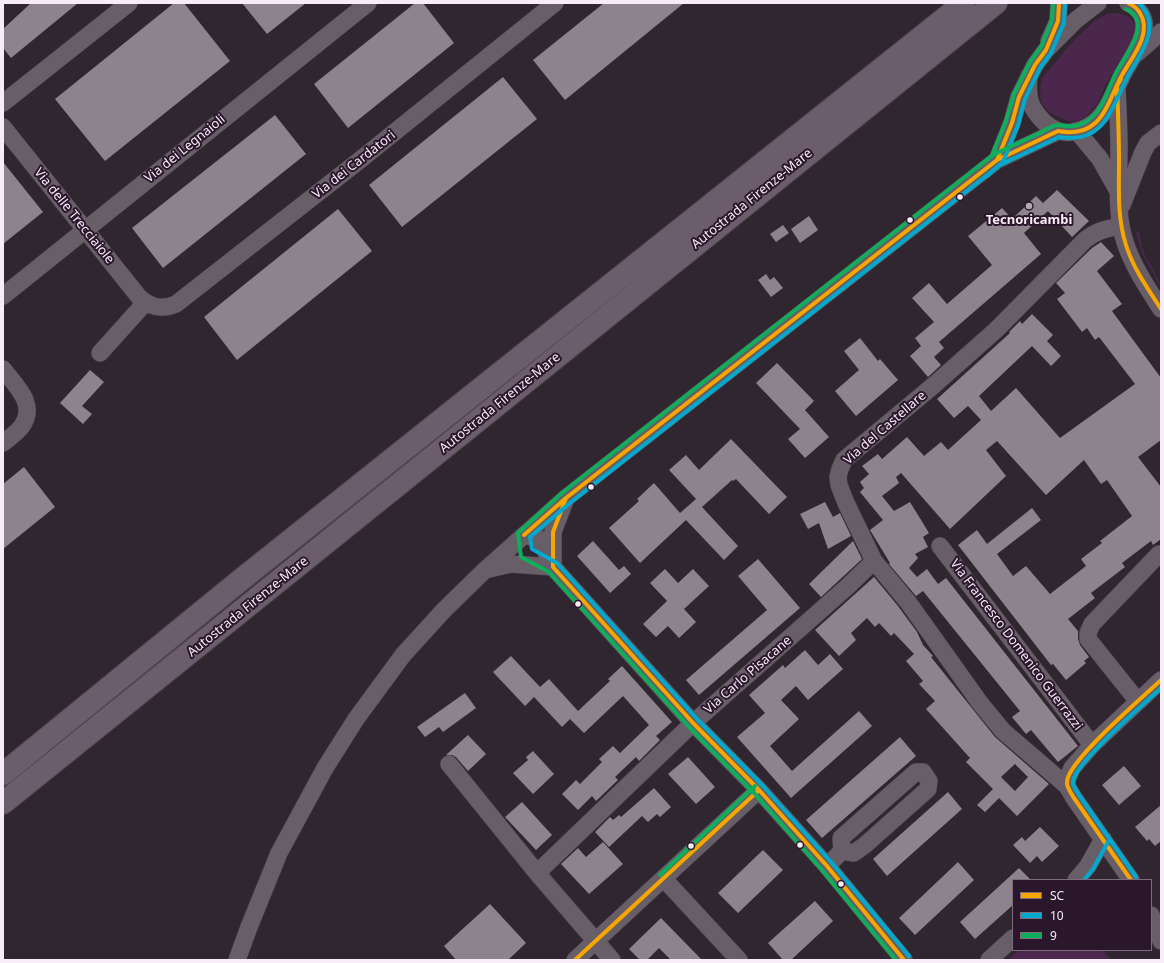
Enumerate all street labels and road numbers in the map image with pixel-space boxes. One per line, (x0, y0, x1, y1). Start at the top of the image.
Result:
street label: Via dei Legnaioli (142, 112, 228, 186)
street label: Via dei Cardatori (309, 128, 399, 202)
street label: Autostrada Firenze-Mare (689, 146, 815, 252)
street label: Via delle Trecciaiole (31, 165, 117, 267)
street label: Autostrada Firenze-Mare (437, 350, 563, 456)
street label: Via del Castellare (841, 388, 929, 468)
street label: Autostrada Firenze-Mare (185, 554, 311, 660)
street label: Via Francesco Domenico Guerrazzi (947, 556, 1085, 734)
street label: Via Carlo Pisacane (701, 633, 795, 717)

